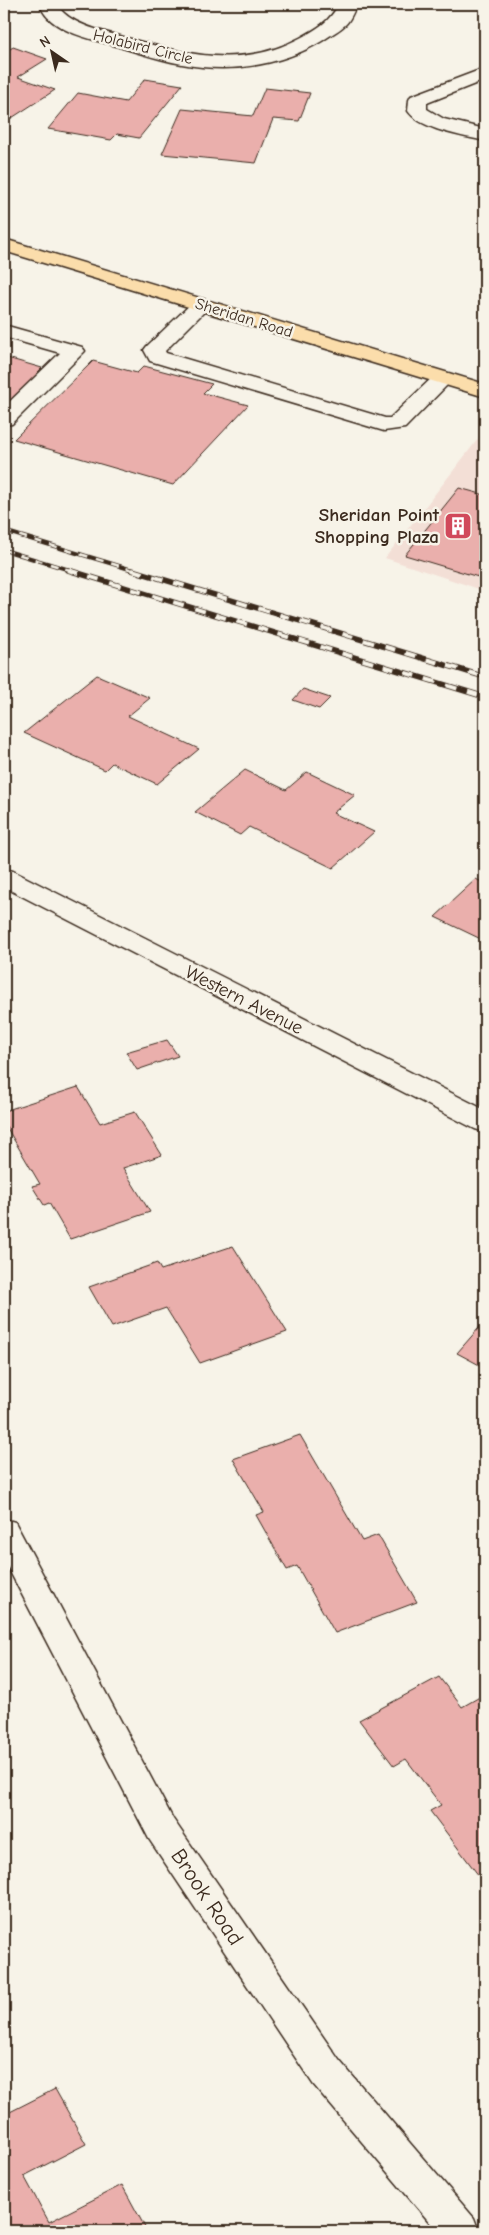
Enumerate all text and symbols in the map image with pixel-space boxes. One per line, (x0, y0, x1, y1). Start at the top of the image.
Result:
street label: Holabird Circle (91, 26, 195, 68)
north arrow (28, 28, 78, 78)
text: N (36, 32, 54, 51)
street label: Sheridan Road (193, 295, 295, 341)
place label: Sheridan Point Shopping Plaza (315, 504, 440, 548)
building icon: Sheridan Point Shopping Plaza (443, 511, 473, 541)
street label: Western Avenue (181, 961, 307, 1039)
street label: Brook Road (165, 1844, 249, 1950)

